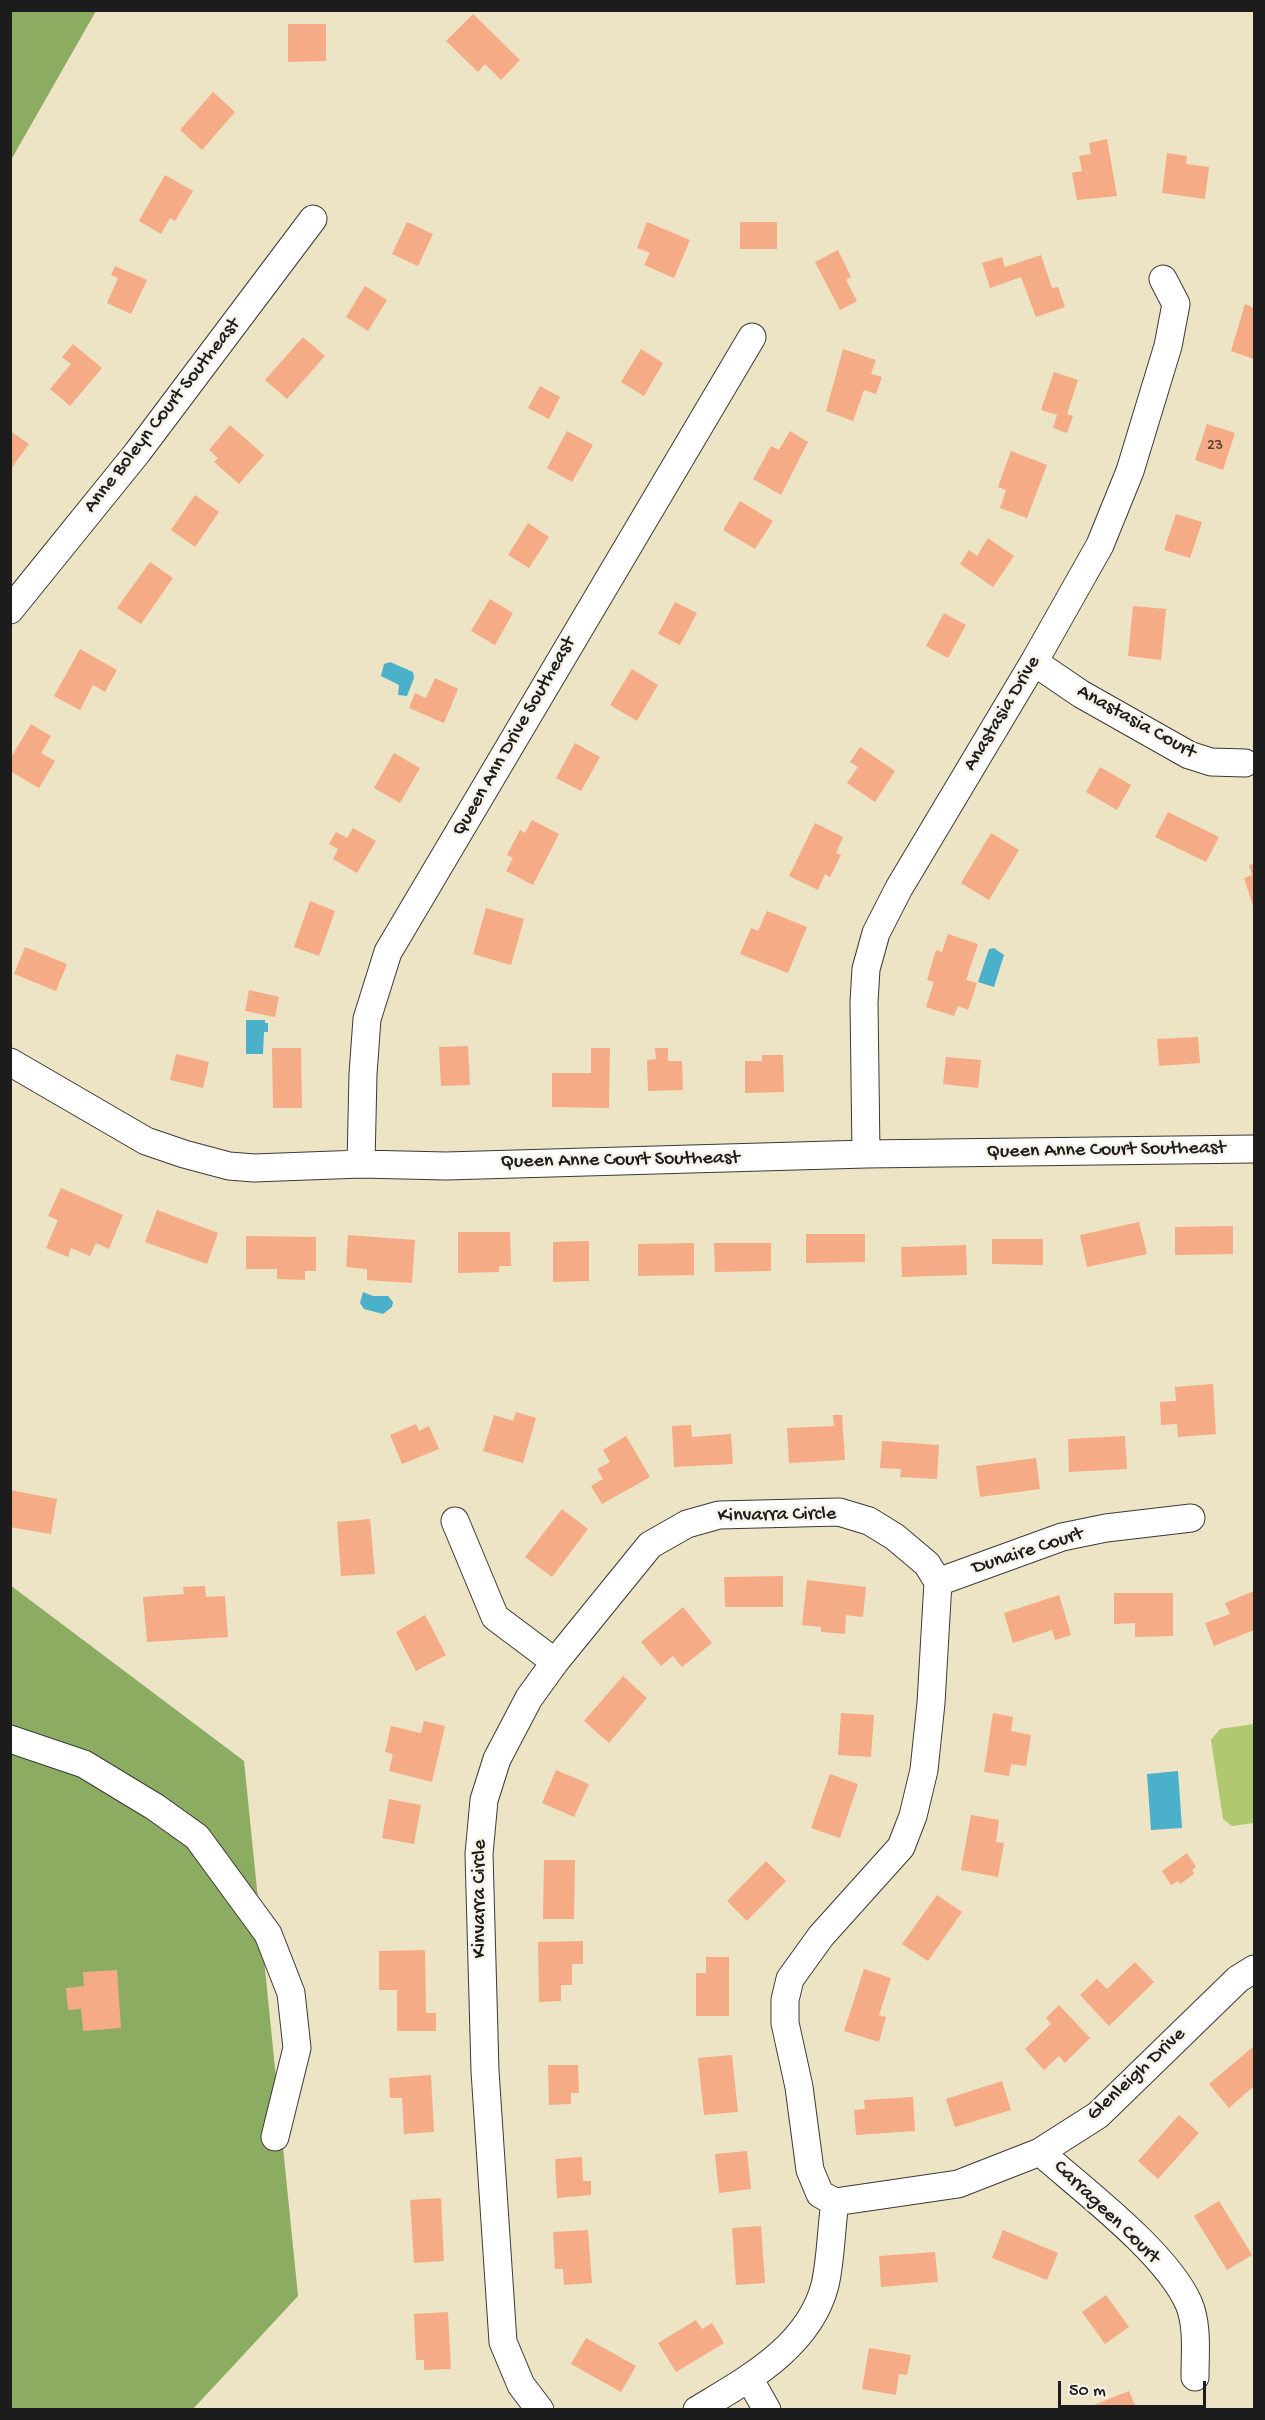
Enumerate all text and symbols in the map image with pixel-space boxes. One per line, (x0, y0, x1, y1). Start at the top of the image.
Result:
street label: Anne Boleyn Court Southeast (79, 314, 247, 518)
house number: 23 (1207, 437, 1223, 457)
street label: Queen Ann Drive Southeast (448, 633, 582, 841)
street label: Anastasia Drive (959, 652, 1047, 776)
street label: Anastasia Court (1072, 680, 1200, 766)
street label: Queen Anne Court Southeast (986, 1137, 1226, 1165)
street label: Queen Anne Court Southeast (500, 1147, 740, 1175)
street label: Kinvarra Circle (718, 1503, 836, 1529)
street label: Dunaire Court (969, 1523, 1087, 1581)
street label: Kinvarra Circle (469, 1840, 493, 1958)
street label: Glenleigh Drive (1083, 2023, 1191, 2127)
street label: Carrageen Court (1048, 2156, 1164, 2270)
scale bar (1061, 2369, 1210, 2407)
text: 50 m (1069, 2381, 1106, 2402)

